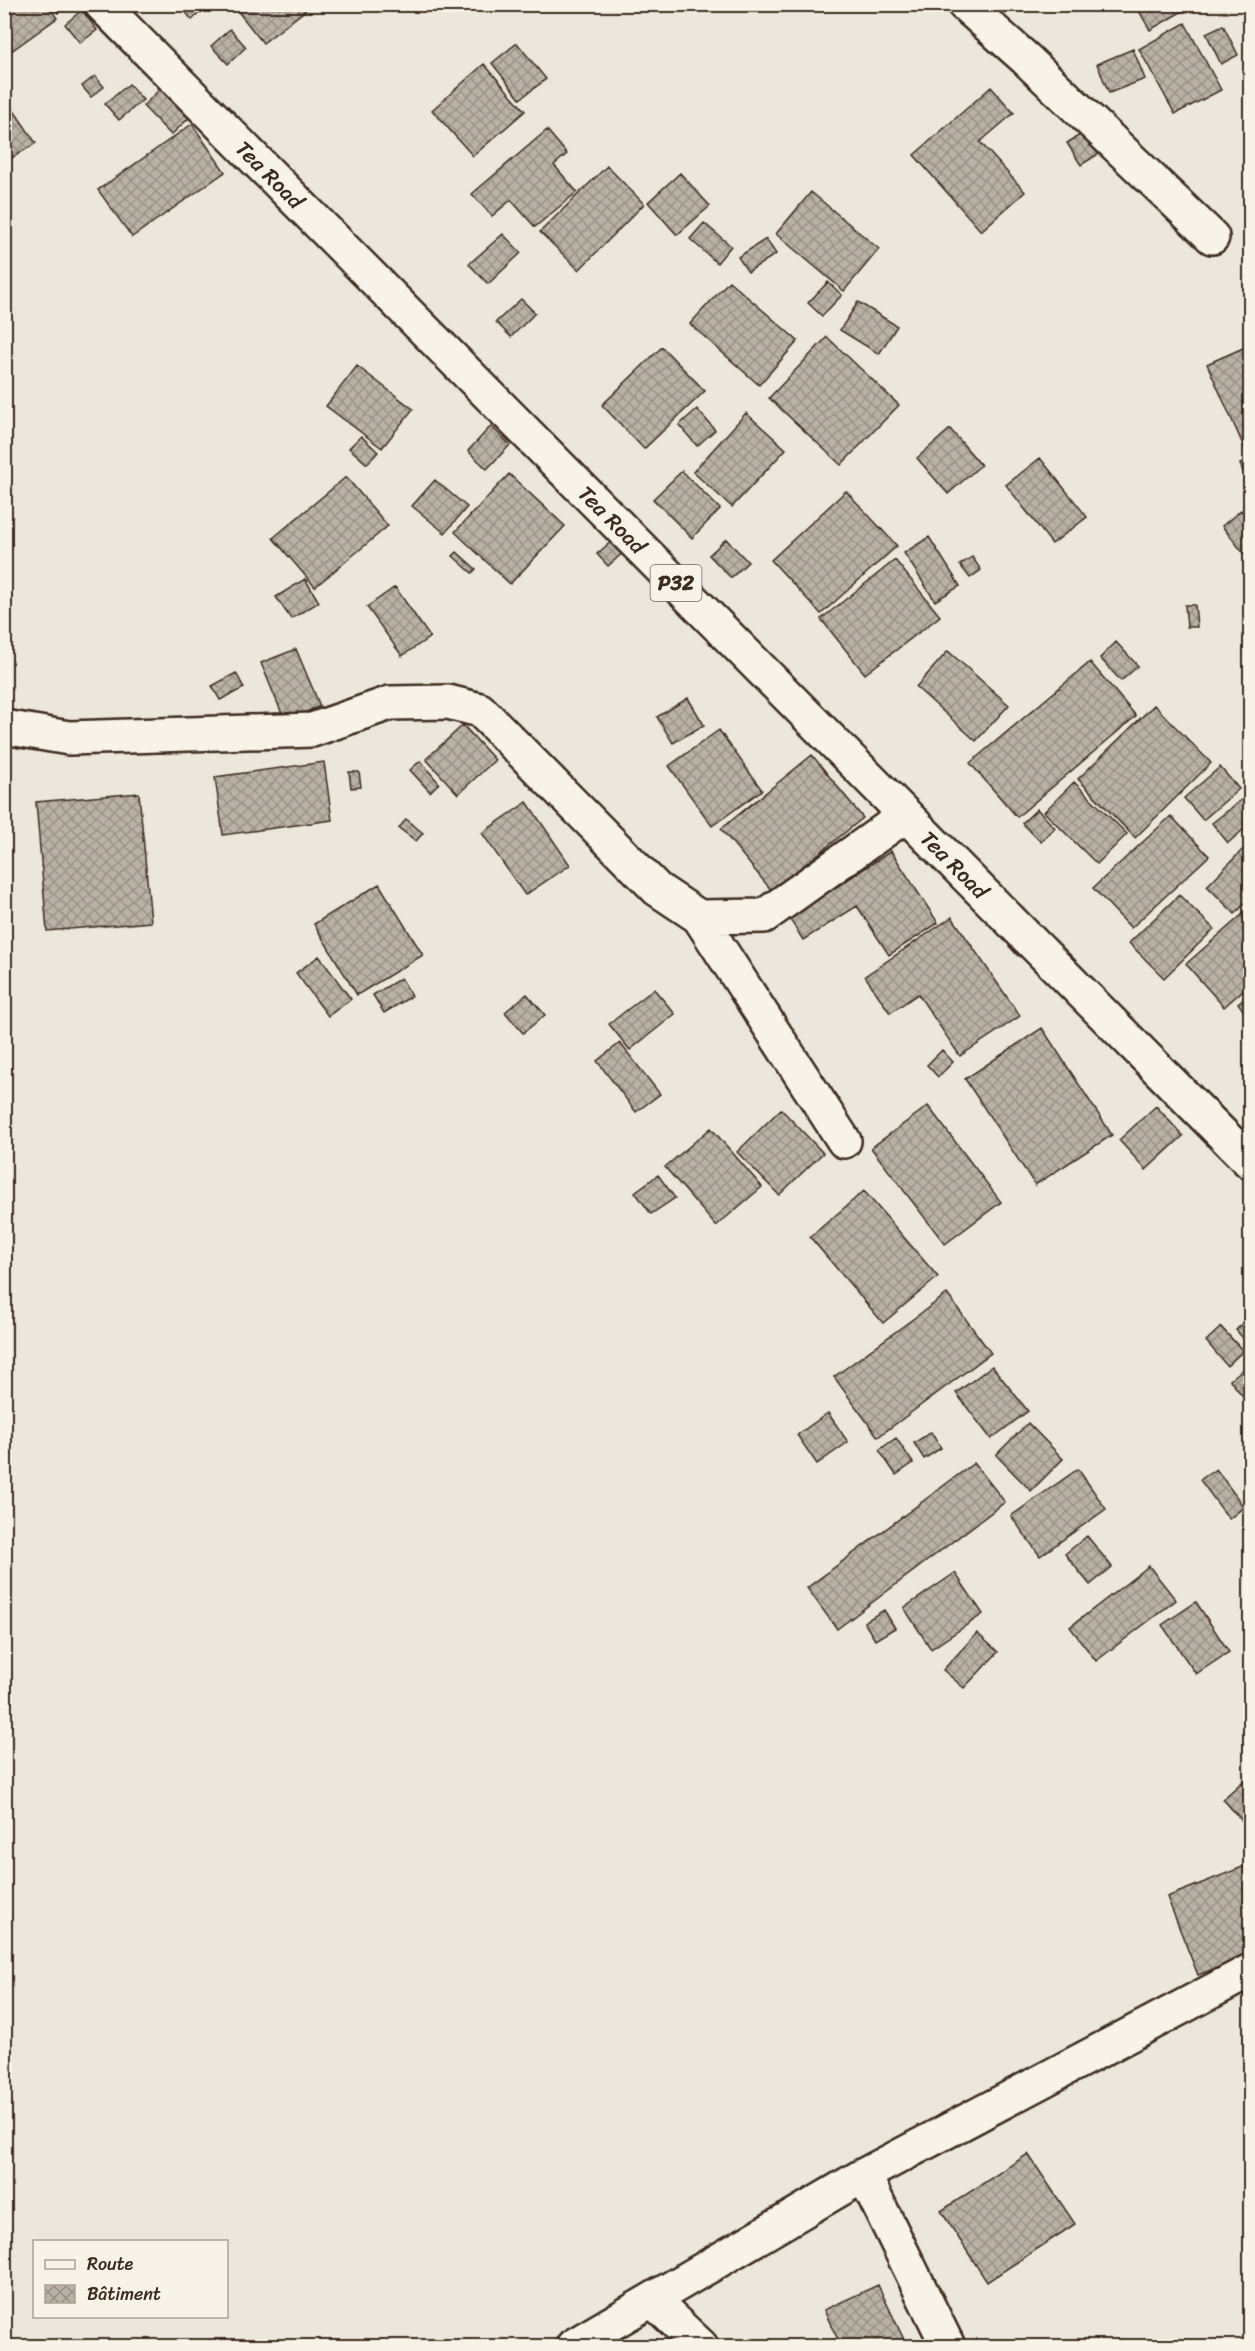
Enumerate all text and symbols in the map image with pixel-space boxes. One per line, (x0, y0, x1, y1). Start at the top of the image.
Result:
street label: Tea Road (226, 130, 315, 219)
street label: Tea Road (568, 475, 657, 564)
road number: P32 (650, 565, 702, 601)
street label: Tea Road (911, 820, 1000, 909)
legend (33, 2240, 228, 2318)
text: Route (87, 2248, 134, 2280)
text: Bâtiment (87, 2278, 161, 2310)

